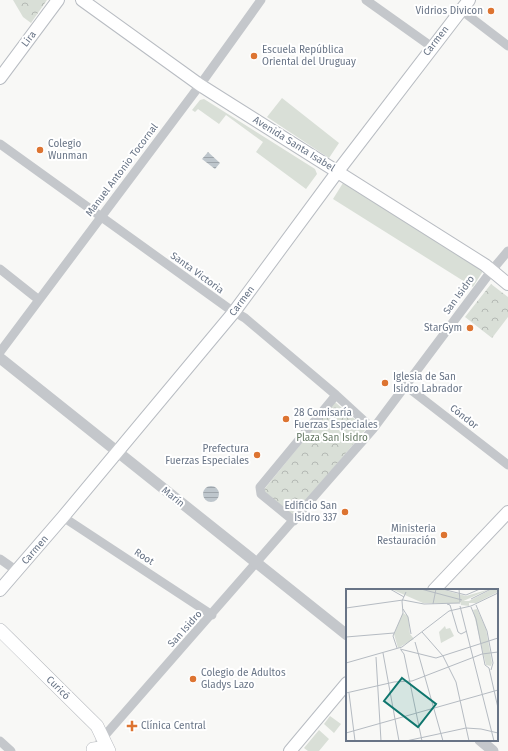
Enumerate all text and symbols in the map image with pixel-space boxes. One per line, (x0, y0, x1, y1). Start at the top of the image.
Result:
place label: Vidrios Divicon (416, 5, 483, 17)
marker: Vidrios Divicon (486, 6, 496, 16)
street label: Carmen (421, 24, 451, 58)
street label: Lira (19, 29, 39, 49)
place label: Escuela República Oriental del Uruguay (262, 43, 356, 68)
marker: Escuela República Oriental del Uruguay (249, 51, 259, 61)
street label: Avenida Santa Isabel (251, 114, 337, 174)
street label: Manuel Antonio Tocornal (83, 121, 161, 219)
place label: Colegio Wunman (48, 138, 88, 162)
marker: Colegio Wunman (35, 145, 45, 155)
street label: Santa Victoria (168, 250, 226, 296)
street label: San Isidro (441, 273, 477, 317)
street label: Carmen (227, 284, 257, 318)
place label: StarGym (424, 322, 462, 334)
marker: StarGym (465, 323, 475, 333)
place label: Iglesia de San Isidro Labrador (393, 371, 462, 395)
marker: Iglesia de San Isidro Labrador (380, 378, 390, 388)
street label: Cóndor (447, 402, 481, 432)
place label: 28 Comisaría Fuerzas Especiales (294, 406, 378, 431)
marker: 28 Comisaría Fuerzas Especiales (281, 414, 291, 424)
park label: Plaza San Isidro (296, 432, 368, 444)
place label: Prefectura Fuerzas Especiales (165, 443, 249, 467)
marker: Prefectura Fuerzas Especiales (252, 450, 262, 460)
street label: Marín (159, 483, 187, 510)
place label: Edificio San Isidro 337 (284, 500, 338, 524)
marker: Edificio San Isidro 337 (340, 507, 350, 517)
place label: Ministeria Restauración (377, 523, 436, 547)
marker: Ministeria Restauración (439, 530, 449, 540)
street label: Carmen (19, 533, 51, 567)
street label: Root (132, 546, 156, 568)
inset map (346, 589, 498, 741)
street label: San Isidro (165, 608, 205, 650)
place label: Colegio de Adultos Gladys Lazo (201, 667, 286, 691)
street label: Curicó (44, 674, 72, 702)
marker: Colegio de Adultos Gladys Lazo (188, 674, 198, 684)
place label: Clínica Central (141, 719, 206, 732)
marker: Clínica Central (126, 720, 138, 732)

